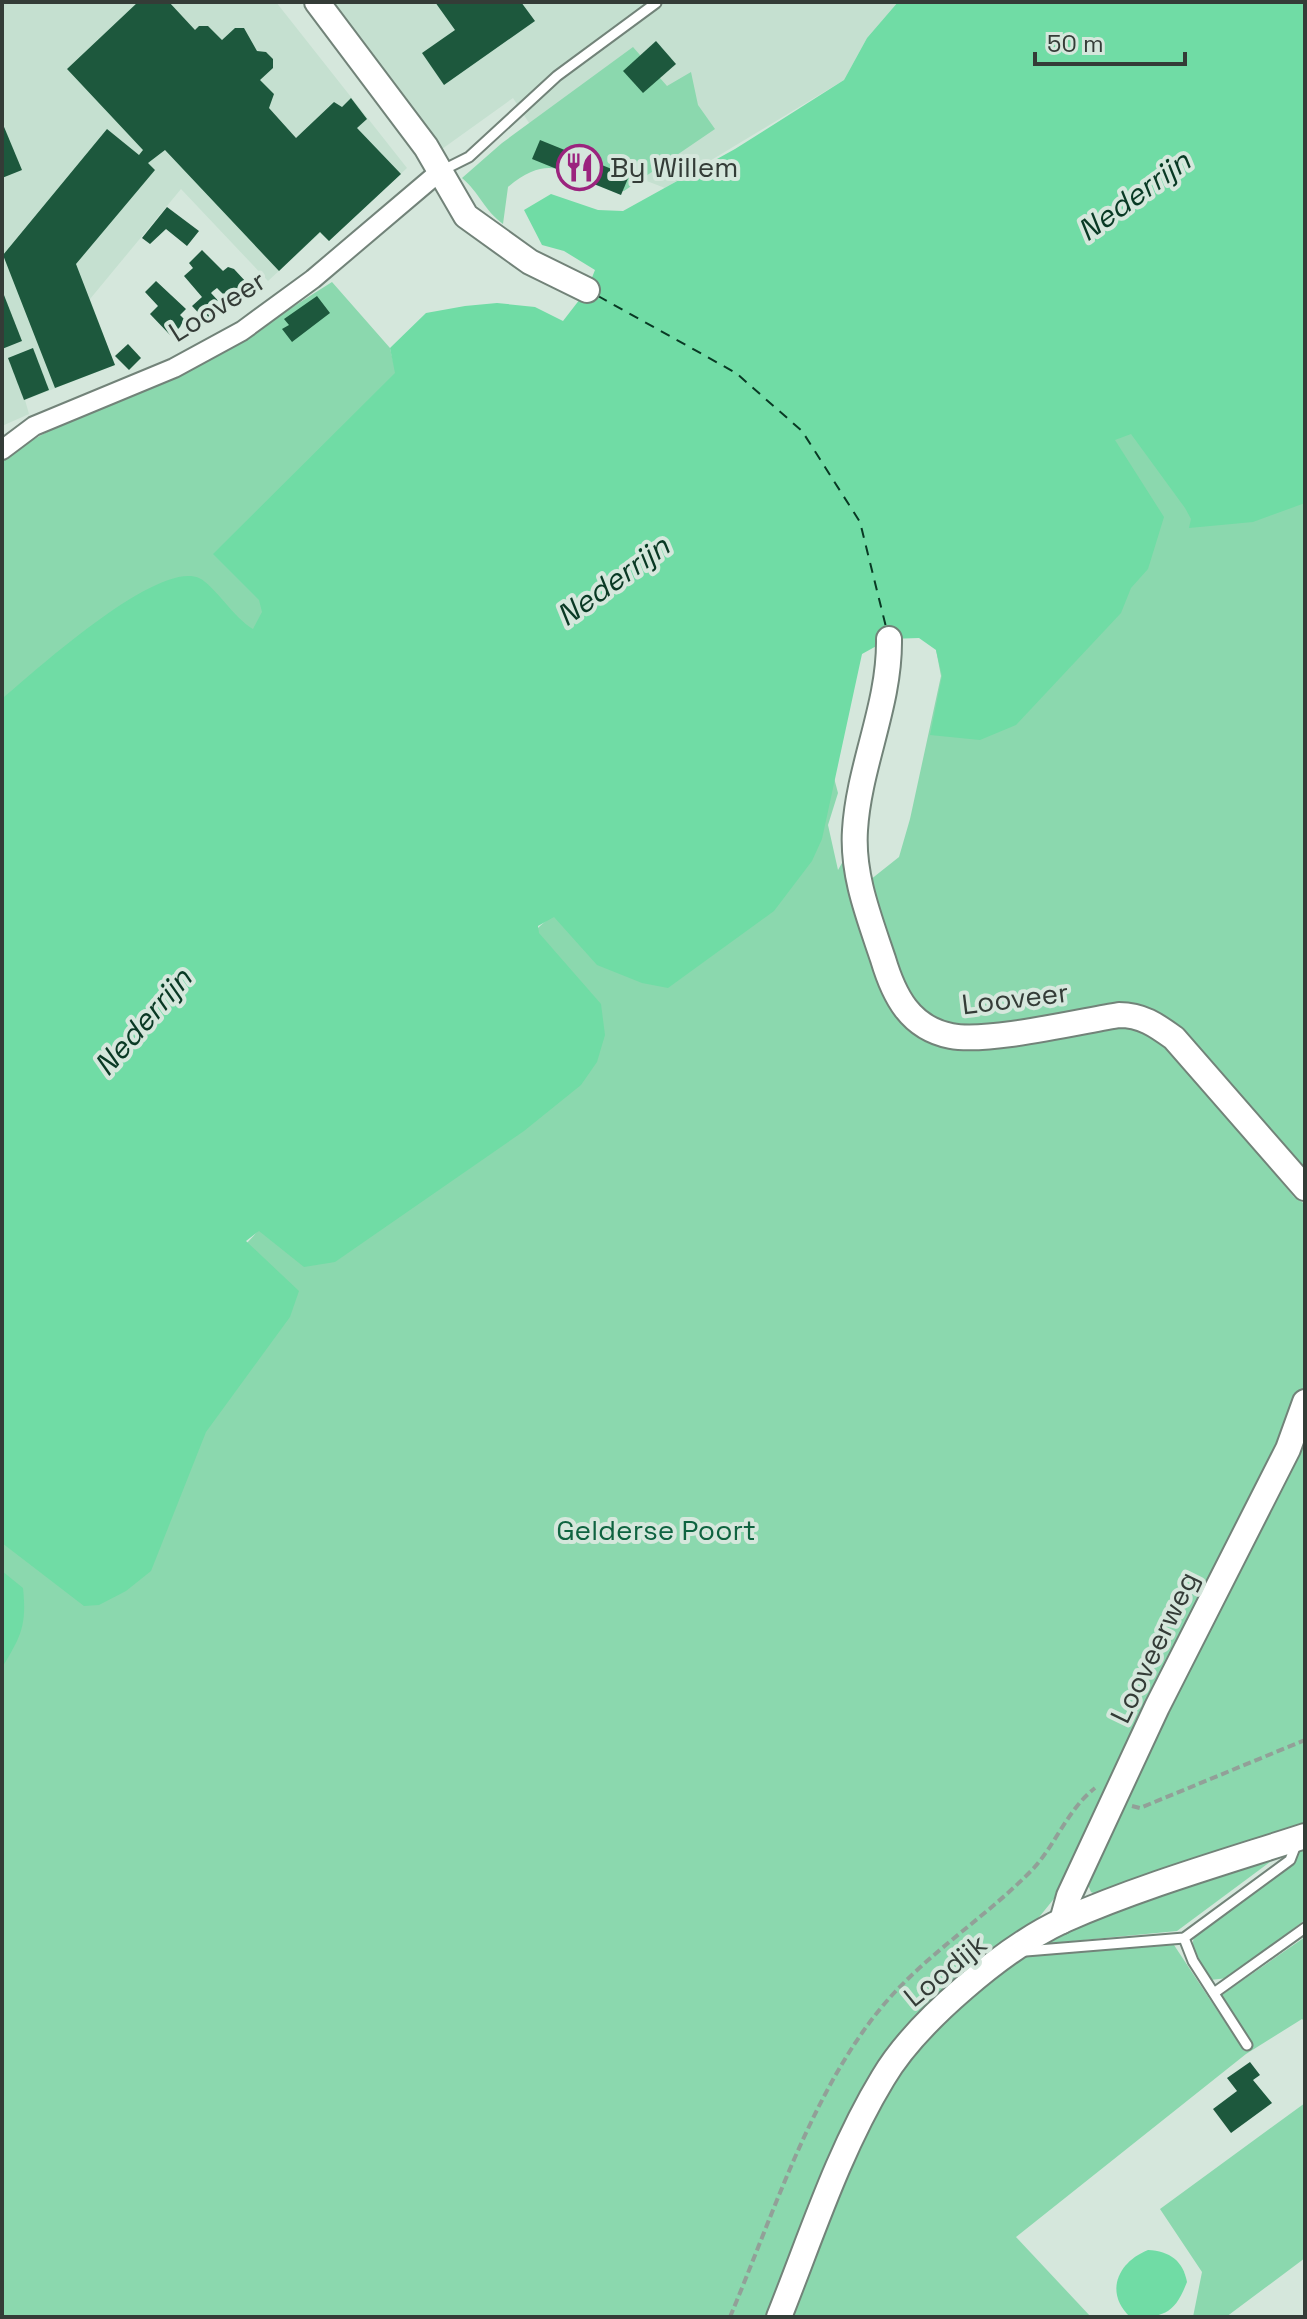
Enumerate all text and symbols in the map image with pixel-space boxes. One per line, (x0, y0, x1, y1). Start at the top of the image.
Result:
scale bar (1035, 16, 1185, 66)
text: 50 m (1047, 28, 1104, 59)
water label: Nederrijn (1069, 141, 1198, 250)
restaurant icon: By Willem (555, 143, 603, 191)
place label: By Willem (610, 149, 738, 185)
street label: Looveer (162, 262, 272, 350)
water label: Nederrijn (548, 526, 677, 635)
water label: Nederrijn (85, 959, 201, 1084)
street label: Looveer (959, 974, 1071, 1022)
park label: Gelderse Poort (556, 1512, 756, 1548)
street label: Looveerweg (1102, 1565, 1206, 1729)
street label: Loodijk (896, 1926, 994, 2014)

